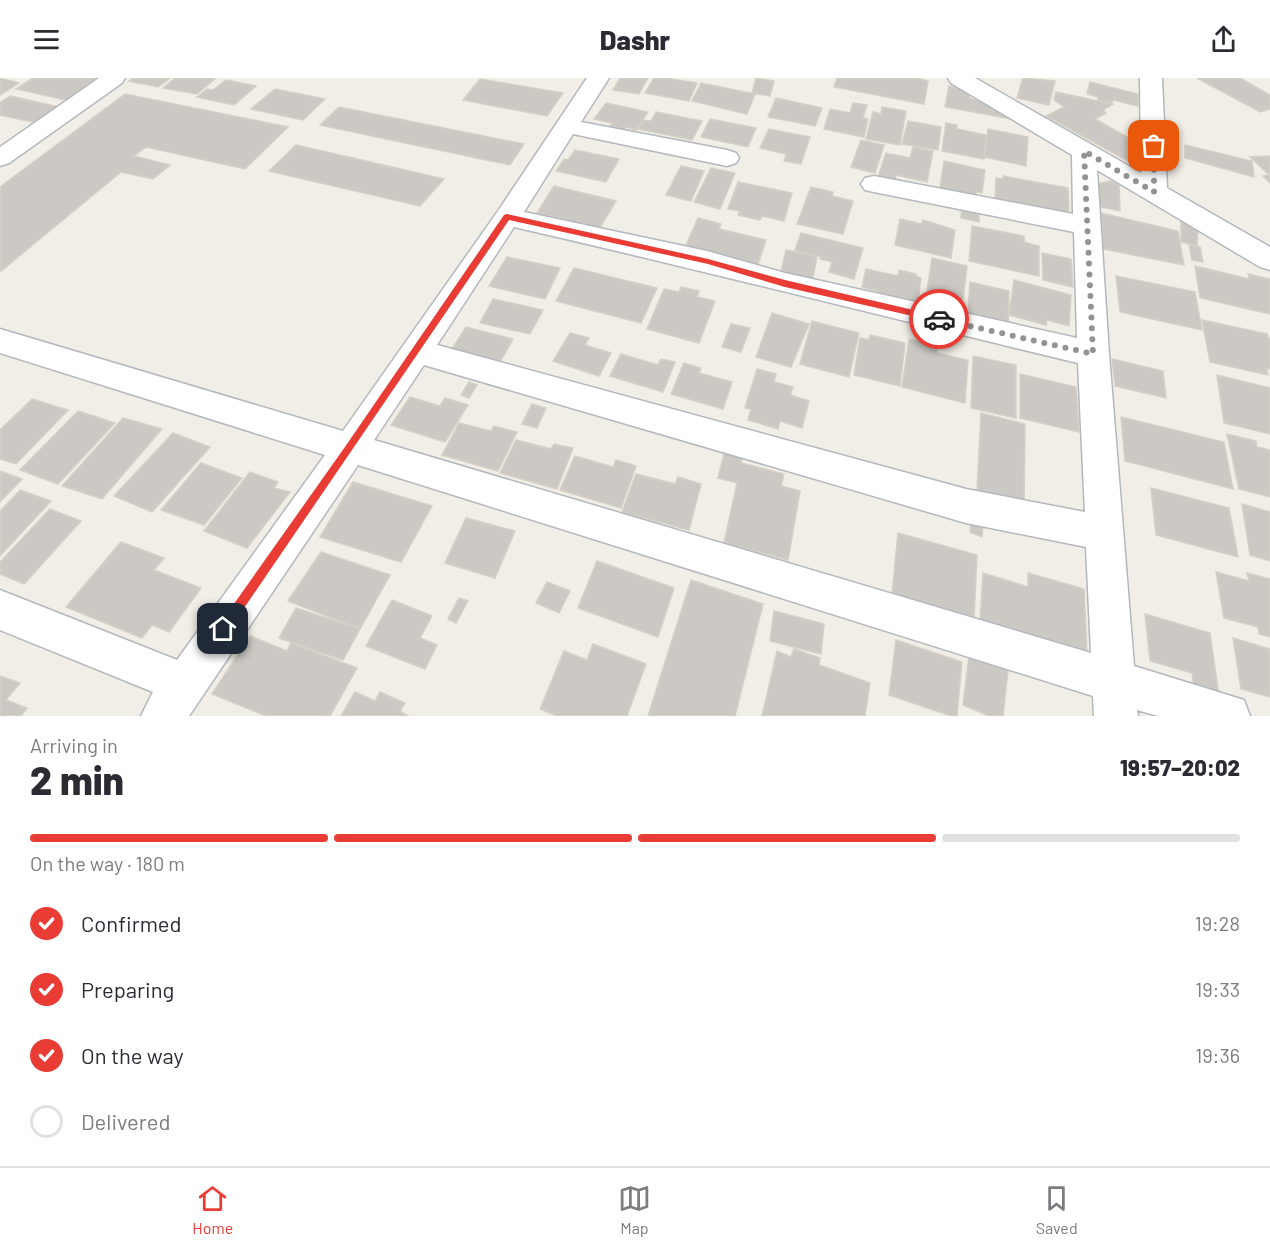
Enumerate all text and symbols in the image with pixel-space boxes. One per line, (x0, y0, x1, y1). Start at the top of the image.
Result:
icon: menu (30, 23, 63, 56)
text: Dashr (600, 23, 670, 55)
icon: share (1207, 23, 1240, 56)
pin (1128, 120, 1179, 171)
icon: bag (1137, 129, 1170, 162)
courier (909, 289, 969, 349)
icon: car (923, 303, 956, 336)
pin (197, 603, 248, 654)
icon: home (206, 612, 239, 645)
text: Arriving in (30, 733, 118, 757)
text: 19:57–20:02 (1120, 754, 1240, 780)
text: 2 min (30, 756, 124, 803)
text: On the way · 180 m (30, 851, 185, 875)
icon: check (30, 907, 63, 940)
text: Confirmed (81, 910, 181, 936)
text: 19:28 (1195, 911, 1240, 935)
icon: check (30, 973, 63, 1006)
text: Preparing (81, 976, 174, 1002)
text: 19:33 (1195, 977, 1240, 1001)
icon: check (30, 1039, 63, 1072)
text: On the way (81, 1042, 184, 1068)
text: 19:36 (1195, 1043, 1240, 1067)
text: Delivered (81, 1108, 170, 1134)
tab: Home (192, 1182, 233, 1237)
tab: Map (618, 1182, 651, 1237)
tab: Saved (1036, 1182, 1078, 1237)

